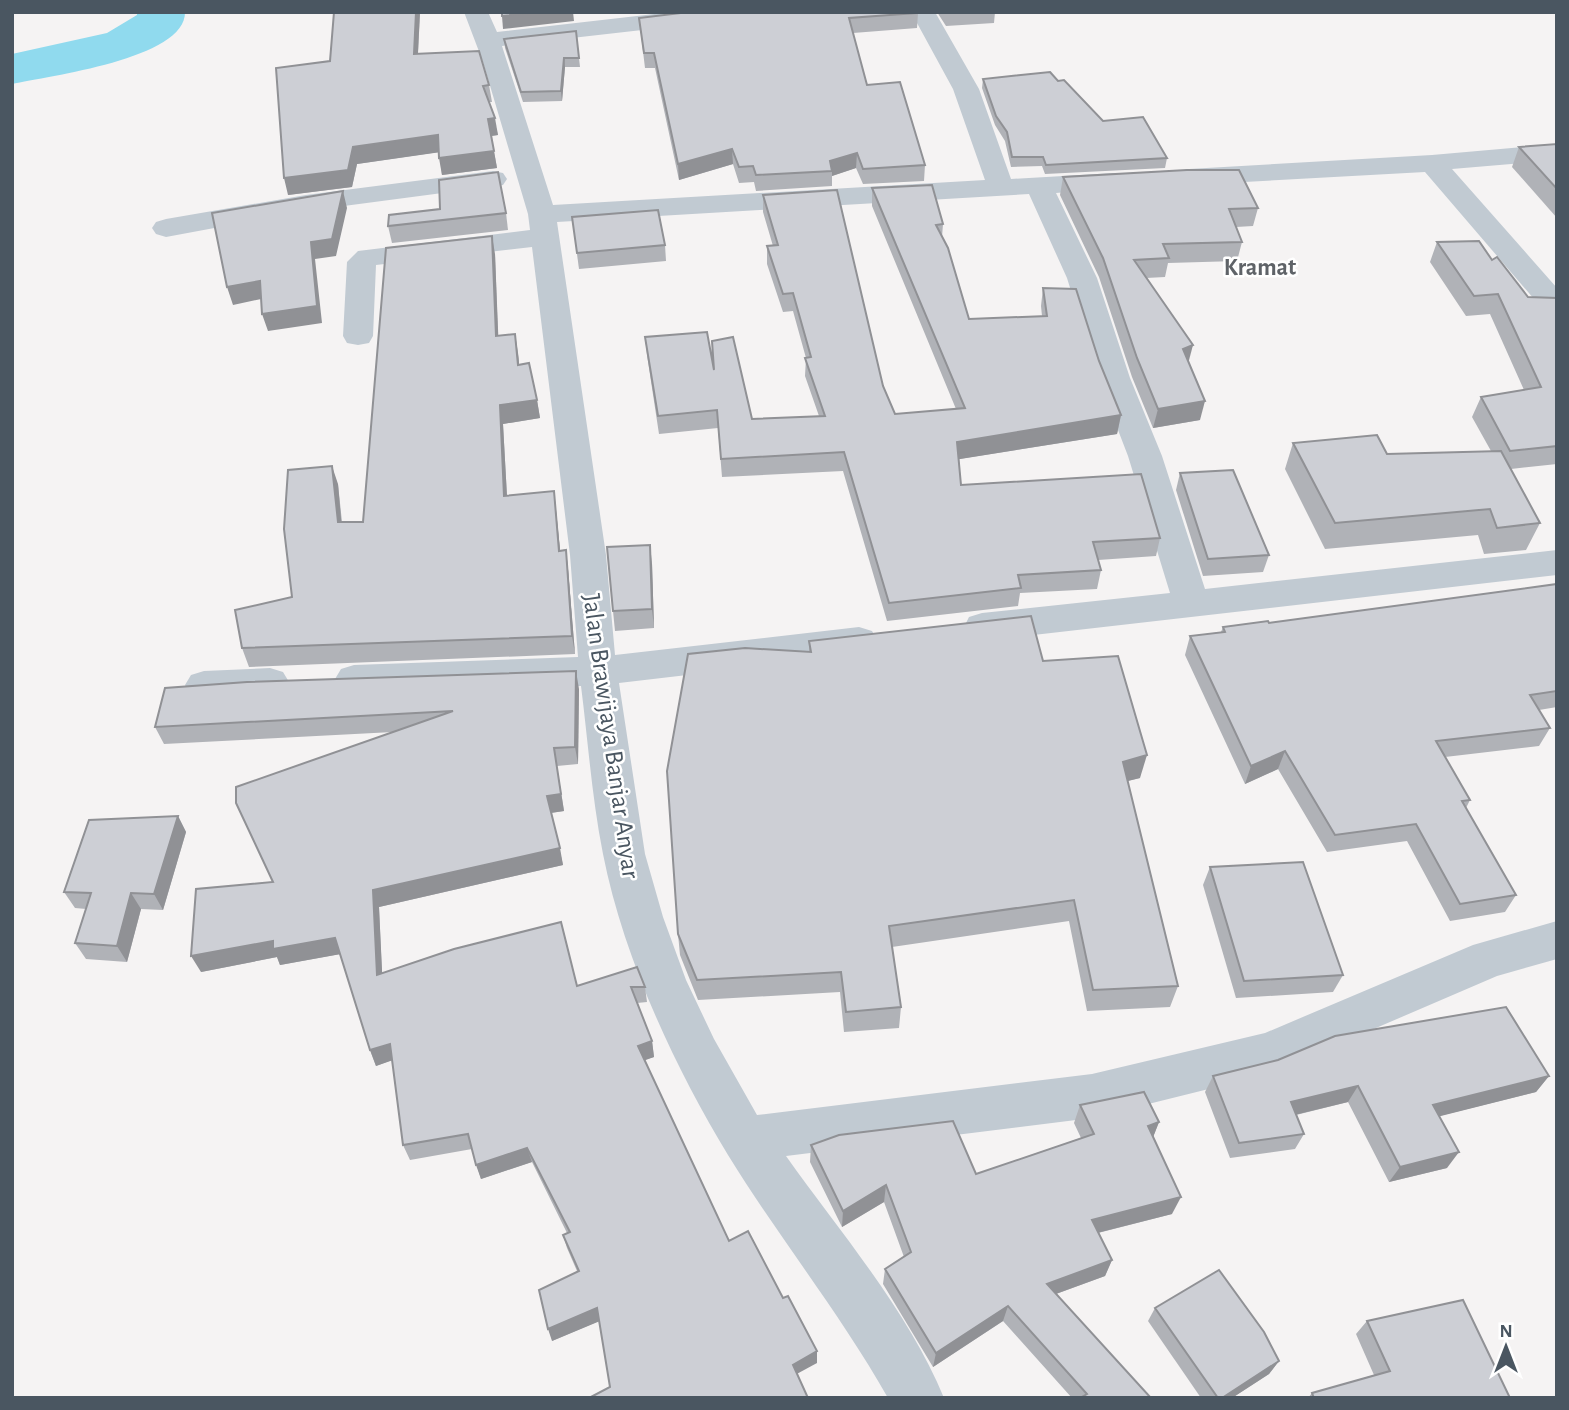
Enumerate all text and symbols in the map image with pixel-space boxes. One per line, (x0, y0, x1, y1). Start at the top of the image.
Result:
district label: Kramat (1224, 256, 1296, 280)
street label: Jalan Brawijaya Banjar Anyar (578, 592, 644, 881)
north arrow (1471, 1312, 1541, 1382)
text: N (1499, 1322, 1513, 1341)

